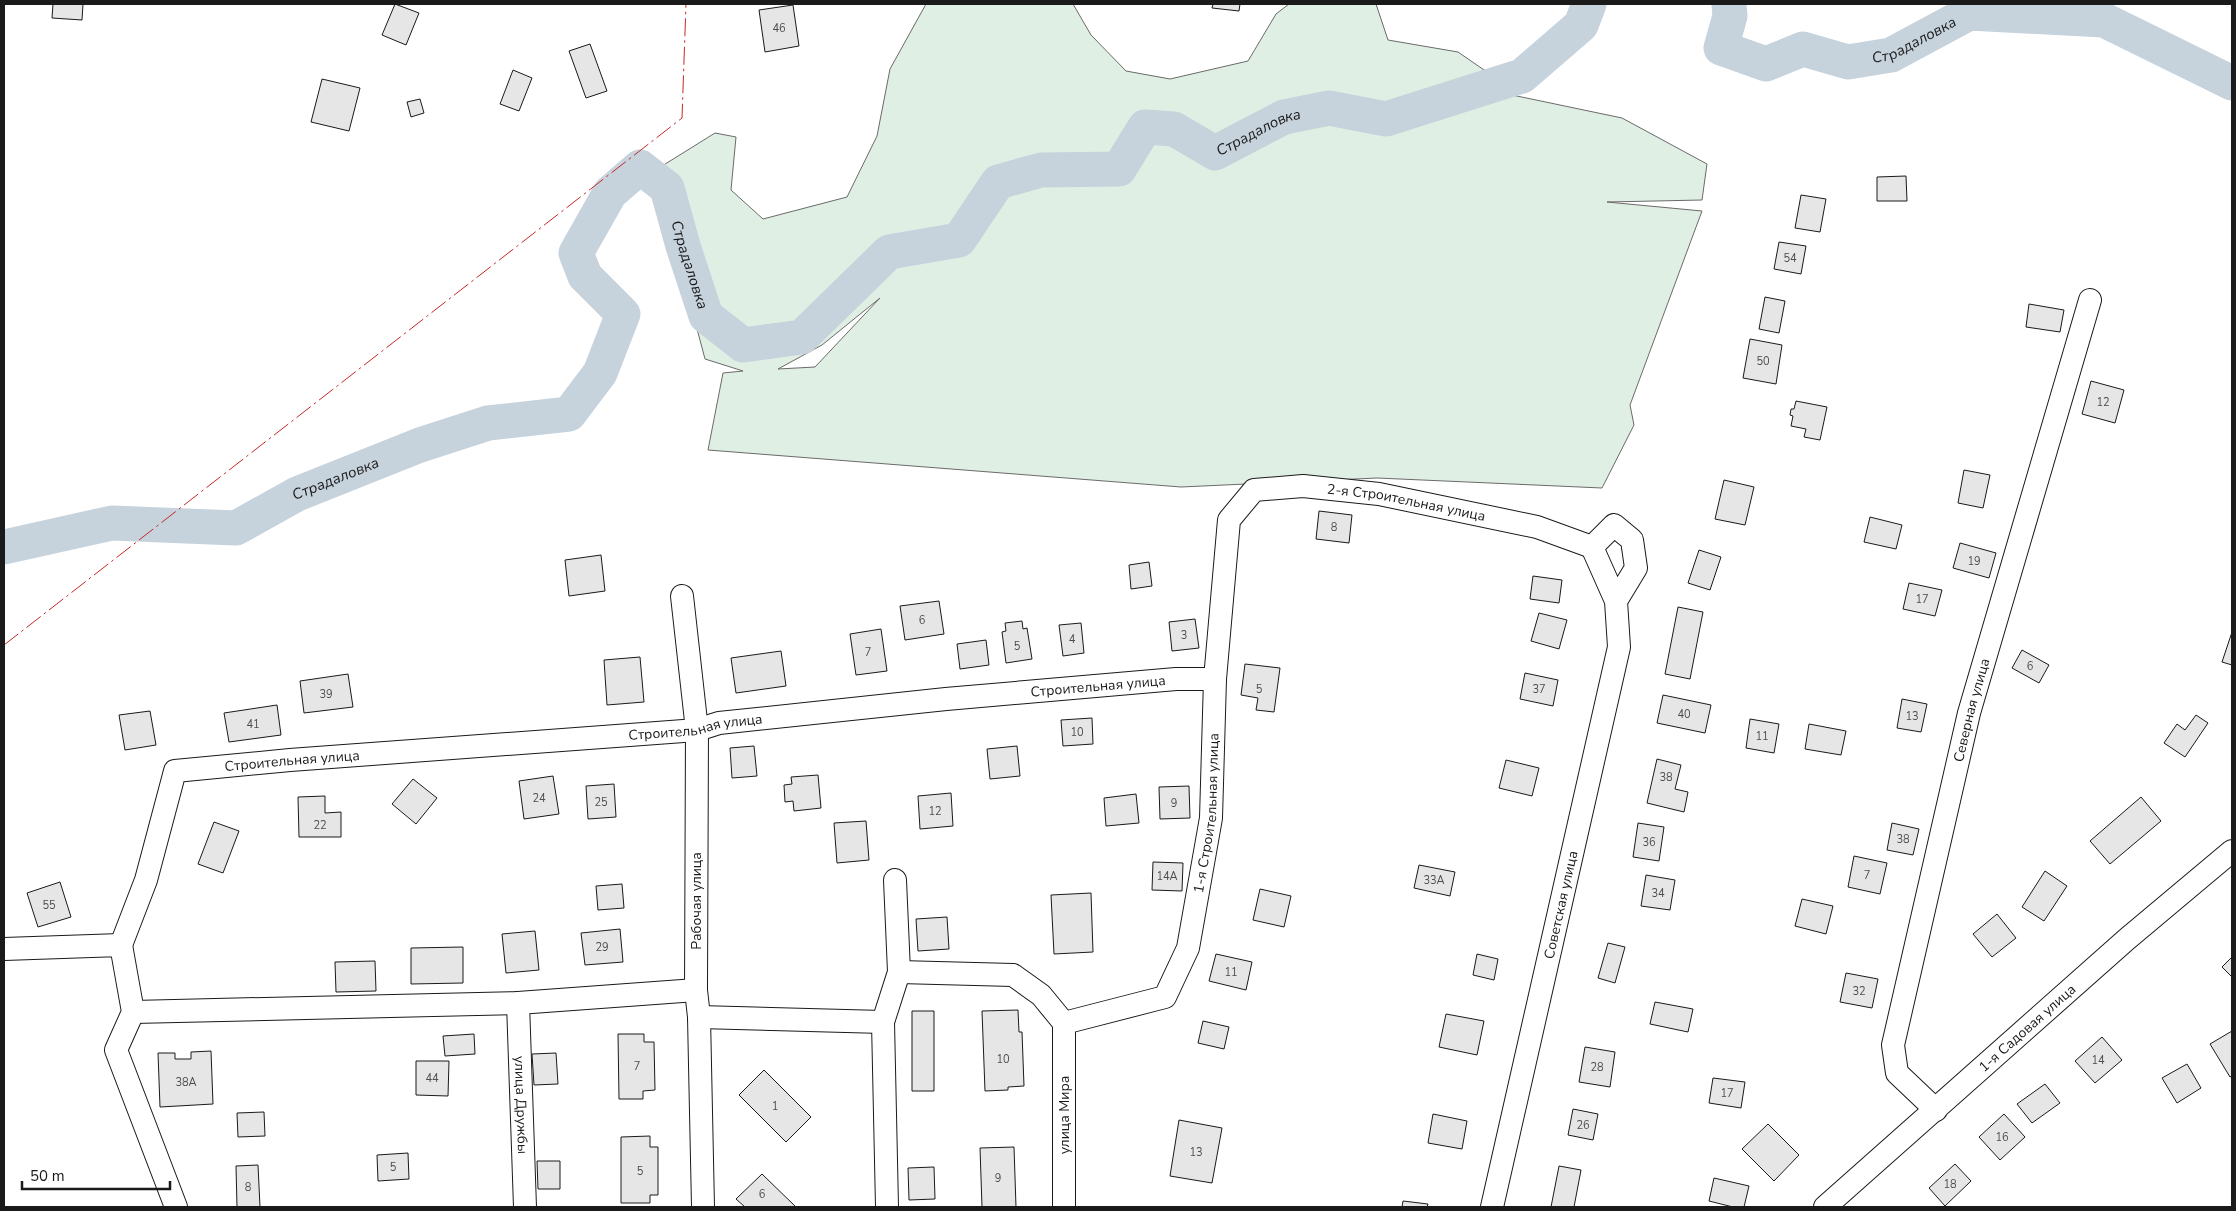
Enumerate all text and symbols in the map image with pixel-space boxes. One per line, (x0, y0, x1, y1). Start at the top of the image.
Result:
water label: Страдаловка (1870, 12, 1960, 68)
house number: 46 (772, 21, 786, 36)
water label: Страдаловка (1213, 104, 1302, 161)
water label: Страдаловка (666, 218, 713, 312)
house number: 54 (1783, 251, 1797, 266)
house number: 50 (1756, 354, 1770, 369)
house number: 12 (2096, 395, 2110, 410)
water label: Страдаловка (289, 452, 382, 505)
street label: 2-я Строительная улица (1326, 480, 1487, 526)
house number: 8 (1331, 520, 1338, 535)
house number: 19 (1967, 554, 1981, 569)
house number: 17 (1915, 592, 1929, 607)
house number: 6 (919, 613, 926, 628)
house number: 3 (1181, 628, 1187, 643)
house number: 4 (1069, 632, 1076, 647)
house number: 5 (1014, 639, 1021, 654)
house number: 7 (865, 645, 871, 660)
street label: Северная улица (1949, 656, 1995, 764)
house number: 6 (2027, 659, 2034, 674)
street label: Строительная улица (1030, 671, 1166, 702)
house number: 5 (1256, 682, 1263, 697)
house number: 37 (1532, 682, 1546, 697)
house number: 39 (319, 687, 333, 702)
house number: 40 (1677, 707, 1691, 722)
street label: Строительная улица (628, 709, 763, 745)
house number: 13 (1905, 709, 1919, 724)
house number: 41 (246, 717, 260, 732)
house number: 10 (1070, 725, 1084, 740)
house number: 11 (1755, 729, 1769, 744)
street label: 1-я Строительная улица (1189, 733, 1223, 895)
street label: Строительная улица (224, 746, 360, 776)
house number: 38 (1659, 770, 1673, 785)
house number: 24 (532, 791, 546, 806)
house number: 25 (594, 795, 608, 810)
house number: 9 (1171, 796, 1177, 811)
house number: 12 (928, 804, 942, 819)
house number: 22 (313, 818, 327, 833)
house number: 38 (1896, 832, 1910, 847)
house number: 36 (1642, 835, 1656, 850)
street label: Советская улица (1540, 849, 1583, 961)
street label: Рабочая улица (687, 852, 706, 950)
house number: 7 (1864, 868, 1870, 883)
house number: 14А (1156, 869, 1178, 884)
house number: 33А (1423, 873, 1445, 888)
house number: 34 (1651, 886, 1665, 901)
house number: 55 (42, 898, 56, 913)
house number: 29 (595, 940, 609, 955)
house number: 11 (1224, 965, 1238, 980)
street label: 1-я Садовая улица (1975, 980, 2080, 1076)
house number: 32 (1852, 984, 1866, 999)
house number: 10 (996, 1052, 1010, 1067)
house number: 14 (2091, 1053, 2105, 1068)
street label: улица Дружбы (510, 1055, 532, 1154)
house number: 7 (634, 1059, 640, 1074)
house number: 28 (1590, 1060, 1604, 1075)
house number: 44 (425, 1071, 439, 1086)
house number: 38А (175, 1075, 197, 1090)
street label: улица Мира (1055, 1076, 1074, 1154)
house number: 17 (1720, 1086, 1734, 1101)
house number: 1 (772, 1099, 778, 1114)
house number: 26 (1576, 1118, 1590, 1133)
house number: 16 (1995, 1130, 2009, 1145)
house number: 13 (1189, 1145, 1203, 1160)
scale bar (22, 1158, 170, 1190)
house number: 5 (390, 1160, 397, 1175)
house number: 5 (637, 1164, 644, 1179)
text: 50 m (30, 1166, 65, 1186)
house number: 9 (995, 1171, 1001, 1186)
house number: 18 (1943, 1177, 1957, 1192)
house number: 8 (245, 1180, 252, 1195)
house number: 6 (759, 1187, 766, 1202)

